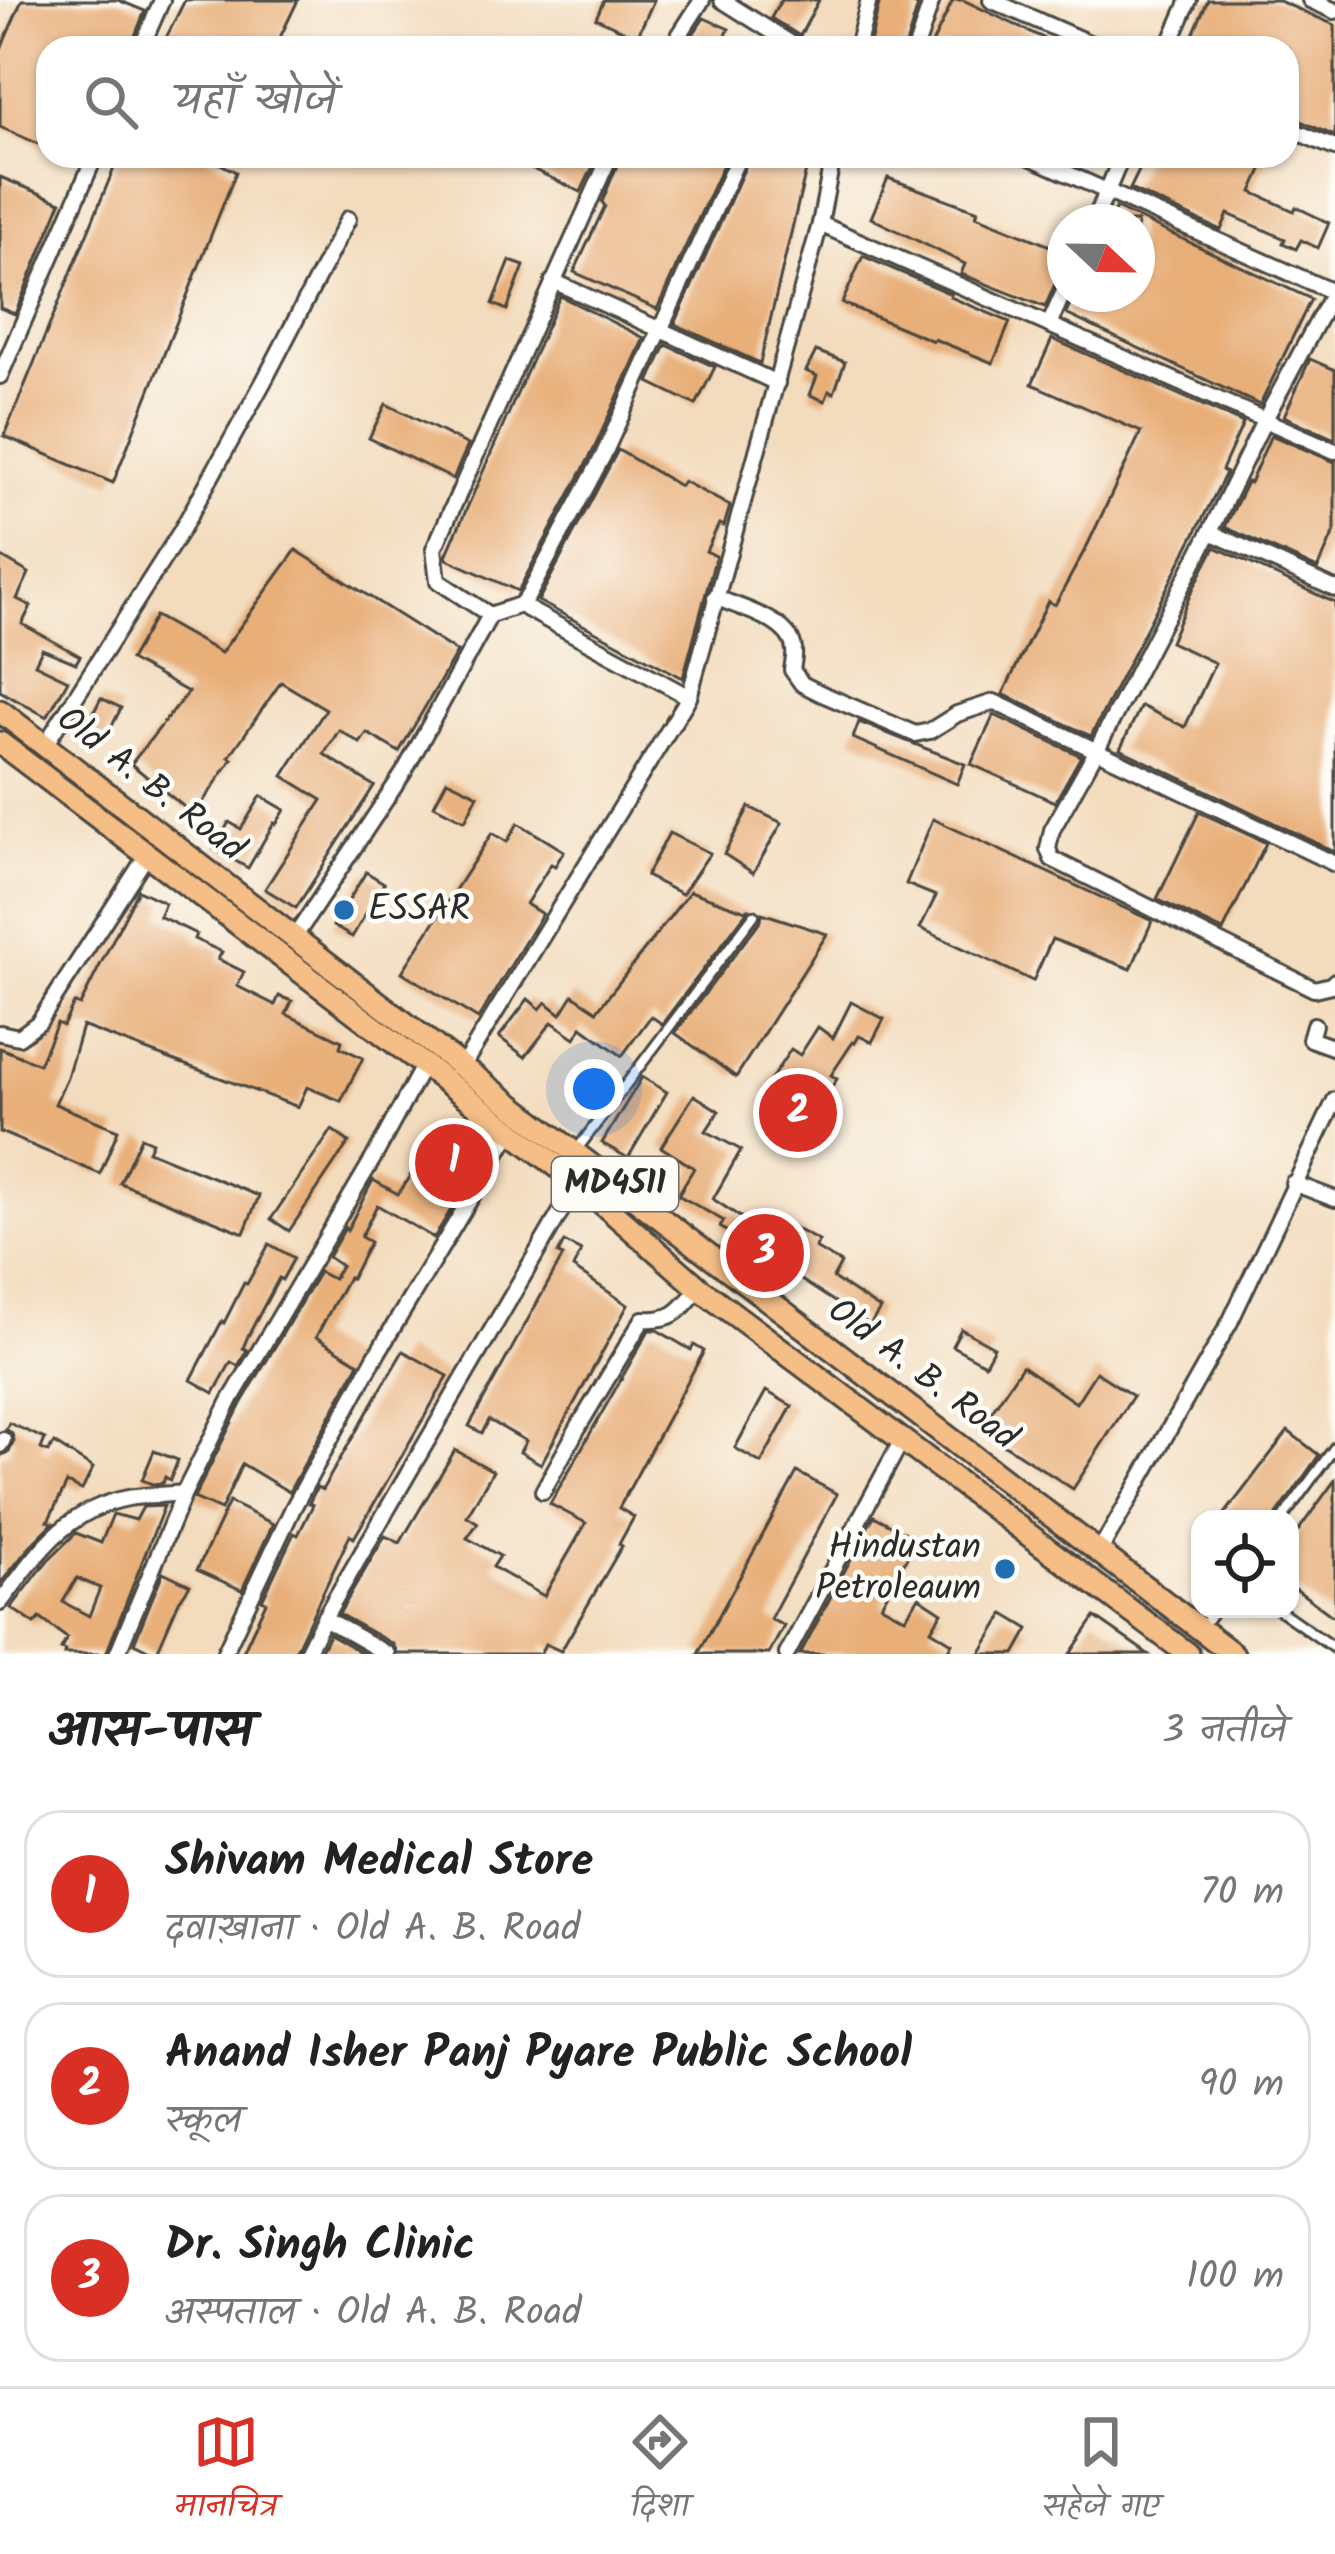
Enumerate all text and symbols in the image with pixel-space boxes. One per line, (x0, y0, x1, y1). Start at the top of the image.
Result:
search box (36, 36, 1299, 168)
text: यहाँ खोजें (174, 66, 336, 138)
icon: search (78, 69, 144, 135)
north arrow (1047, 204, 1155, 312)
street label: Old A. B. Road (43, 693, 257, 878)
place label: ESSAR (368, 882, 470, 939)
marker: ESSAR (331, 897, 357, 923)
your location (564, 1059, 624, 1119)
pin: 2 (759, 1068, 837, 1158)
pin: 1 (415, 1118, 493, 1208)
road number: MD4511 (552, 1157, 678, 1211)
pin: 3 (726, 1208, 804, 1298)
street label: Old A. B. Road (815, 1284, 1030, 1466)
map controls (1191, 1510, 1299, 1618)
button: locate (1191, 1510, 1299, 1618)
place label: Hindustan Petroleaum (815, 1520, 981, 1618)
marker: Hindustan Petroleaum (992, 1556, 1018, 1582)
text: आस-पास (48, 1692, 253, 1773)
text: 3 नतीजे (1162, 1701, 1287, 1763)
text: Shivam Medical Store (165, 1827, 593, 1899)
text: 1 (84, 1863, 96, 1925)
text: 70 m (1200, 1863, 1284, 1925)
text: दवाख़ाना · Old A. B. Road (165, 1899, 581, 1961)
text: Anand Isher Panj Pyare Public School (165, 2019, 912, 2091)
text: 2 (79, 2055, 101, 2117)
text: 90 m (1199, 2055, 1284, 2117)
text: स्कूल (165, 2091, 242, 2153)
text: Dr. Singh Clinic (165, 2211, 475, 2283)
text: 3 (79, 2247, 101, 2309)
text: 100 m (1186, 2247, 1284, 2309)
text: अस्पताल · Old A. B. Road (165, 2283, 581, 2345)
tab: मानचित्र (175, 2409, 277, 2534)
tab: दिशा (627, 2409, 693, 2534)
tab: सहेजे गए (1042, 2409, 1160, 2534)

